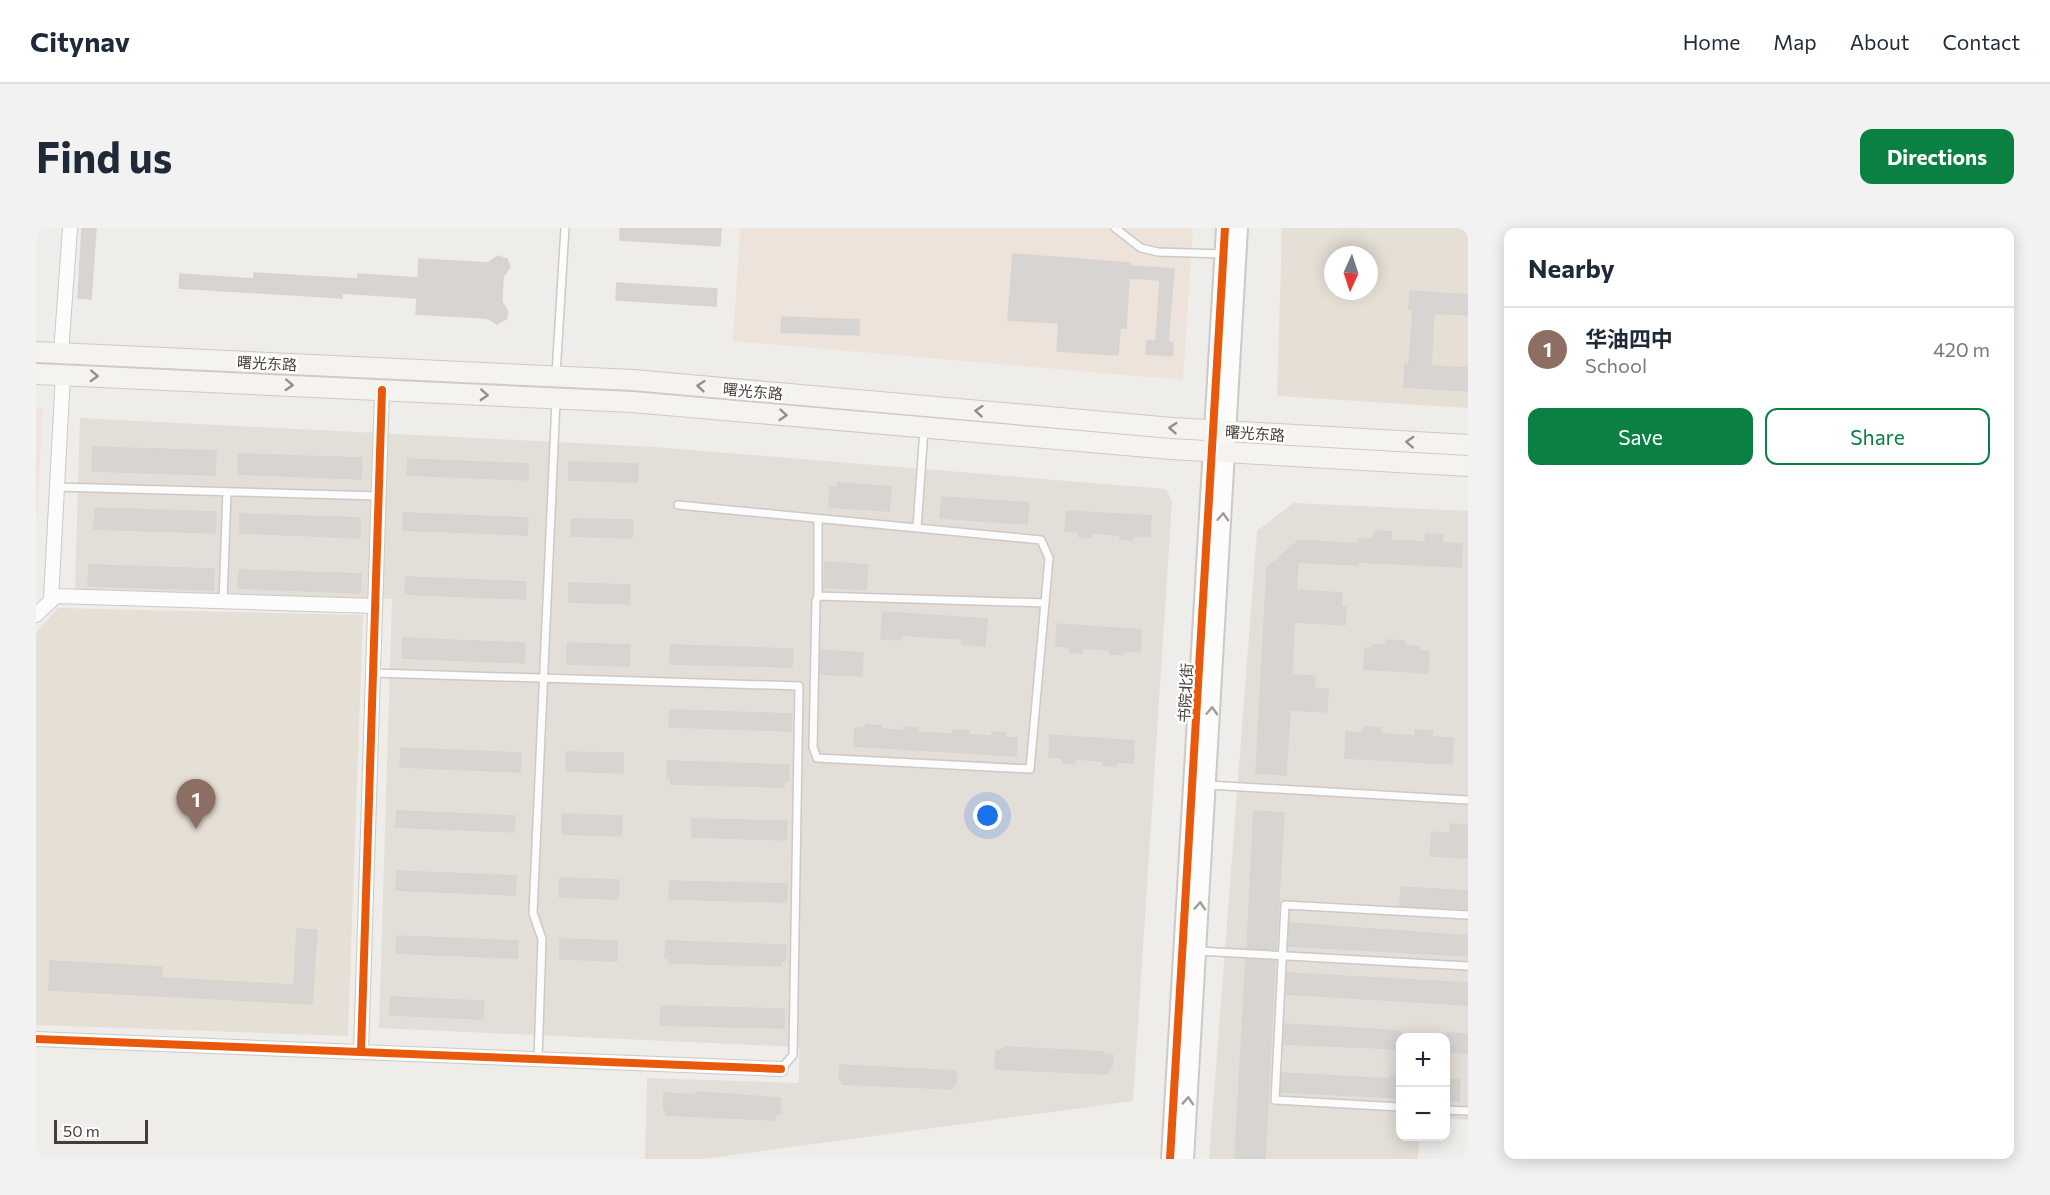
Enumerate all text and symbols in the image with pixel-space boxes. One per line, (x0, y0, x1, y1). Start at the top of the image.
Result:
text: Citynav (30, 24, 130, 58)
text: Home (1683, 29, 1740, 54)
text: Map (1773, 29, 1817, 54)
text: About (1850, 29, 1909, 54)
text: Contact (1942, 29, 2020, 54)
button: Directions (1860, 129, 2014, 184)
text: Find us (36, 130, 172, 182)
north arrow (1324, 246, 1378, 300)
text: Nearby (1528, 252, 1615, 283)
text: 华油四中 (1585, 325, 1673, 352)
text: 1 (1543, 337, 1552, 361)
text: 420 m (1933, 337, 1990, 361)
street label: 曙光东路 (237, 352, 297, 374)
text: School (1585, 353, 1647, 377)
one-way arrow (90, 370, 99, 383)
one-way arrow (285, 379, 294, 392)
street label: 曙光东路 (722, 379, 784, 403)
one-way arrow (696, 380, 705, 393)
one-way arrow (480, 388, 489, 401)
one-way arrow (974, 405, 983, 418)
one-way arrow (779, 408, 788, 421)
button: Save (1528, 408, 1753, 465)
button: Share (1765, 408, 1990, 465)
one-way arrow (1168, 422, 1178, 435)
street label: 曙光东路 (1224, 422, 1286, 444)
one-way arrow (1405, 436, 1414, 449)
one-way arrow (1216, 512, 1229, 521)
street label: 书院北街 (1174, 663, 1196, 723)
one-way arrow (1205, 707, 1218, 716)
pin: 1 (176, 780, 216, 829)
your location (973, 801, 1002, 830)
one-way arrow (1194, 901, 1207, 910)
map controls (1396, 1033, 1450, 1141)
button: + (1396, 1033, 1450, 1087)
button: − (1396, 1087, 1450, 1141)
one-way arrow (1182, 1096, 1195, 1105)
scale bar (54, 1117, 148, 1144)
text: 50 m (63, 1121, 100, 1140)

